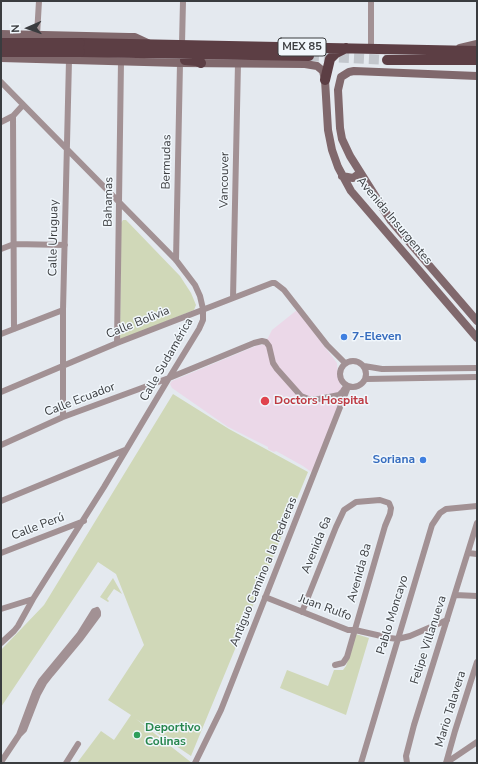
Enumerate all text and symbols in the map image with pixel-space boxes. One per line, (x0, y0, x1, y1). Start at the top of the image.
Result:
north arrow (8, 8, 48, 48)
text: N (8, 24, 23, 33)
road number: MEX 85 (278, 38, 326, 56)
street label: Bermudas (159, 134, 175, 190)
street label: Vancouver (217, 152, 233, 208)
street label: Avenida Insurgentes (353, 174, 435, 268)
street label: Bahamas (101, 177, 117, 227)
street label: Calle Uruguay (46, 200, 62, 276)
street label: Calle Bolivia (104, 304, 172, 342)
street label: Calle Sudamérica (137, 316, 197, 404)
place label: 7-Eleven (352, 330, 401, 344)
marker: 7-Eleven (339, 332, 349, 342)
street label: Calle Ecuador (43, 380, 117, 420)
place label: Doctors Hospital (274, 394, 368, 408)
marker: Doctors Hospital (259, 395, 271, 407)
place label: Soriana (373, 453, 415, 467)
marker: Soriana (418, 455, 428, 465)
street label: Antiguo Camino a la Pedreras (227, 495, 301, 649)
street label: Calle Perú (10, 510, 66, 544)
street label: Avenida 6a (299, 514, 335, 576)
street label: Avenida 8a (345, 542, 375, 604)
street label: Pablo Moncayo (374, 574, 412, 656)
street label: Juan Rulfo (296, 592, 354, 624)
street label: Felipe Villanueva (408, 594, 450, 686)
street label: Mario Talavera (433, 669, 469, 749)
place label: Deportivo Colinas (145, 721, 201, 749)
marker: Deportivo Colinas (132, 730, 142, 740)

